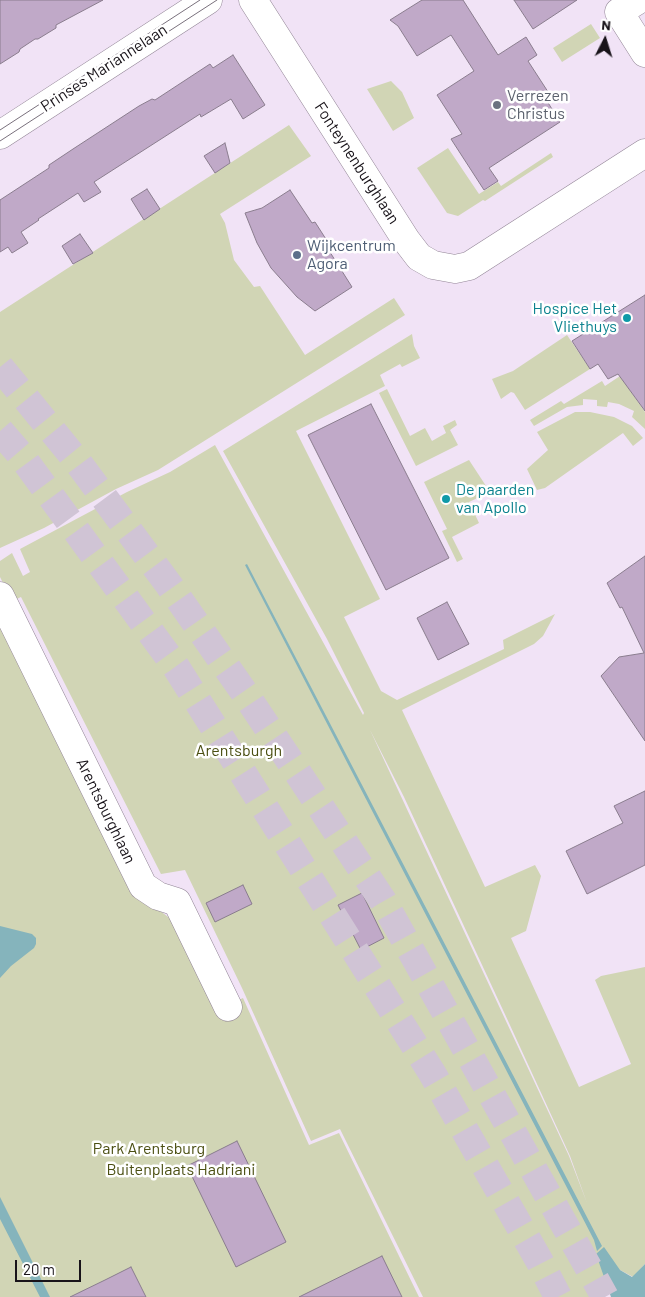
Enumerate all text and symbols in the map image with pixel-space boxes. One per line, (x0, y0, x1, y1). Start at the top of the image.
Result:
north arrow (580, 15, 630, 65)
text: N (601, 16, 612, 33)
street label: Prinses Mariannelaan (37, 20, 171, 116)
place label: Verrezen Christus (507, 86, 569, 124)
street label: Fonteynenburghlaan (310, 98, 404, 228)
marker: Verrezen Christus (491, 99, 503, 111)
place label: Wijkcentrum Agora (307, 236, 396, 274)
marker: Wijkcentrum Agora (291, 249, 303, 261)
place label: Hospice Het Vliethuys (533, 299, 617, 337)
marker: Hospice Het Vliethuys (621, 312, 633, 324)
place label: De paarden van Apollo (456, 480, 534, 518)
marker: De paarden van Apollo (440, 493, 452, 505)
park label: Arentsburgh (196, 741, 282, 761)
street label: Arentsburghlaan (72, 755, 140, 867)
park label: Park Arentsburg (93, 1139, 205, 1159)
park label: Buitenplaats Hadriani (107, 1160, 255, 1180)
scale bar (18, 1250, 84, 1282)
text: 20 m (23, 1260, 55, 1278)

